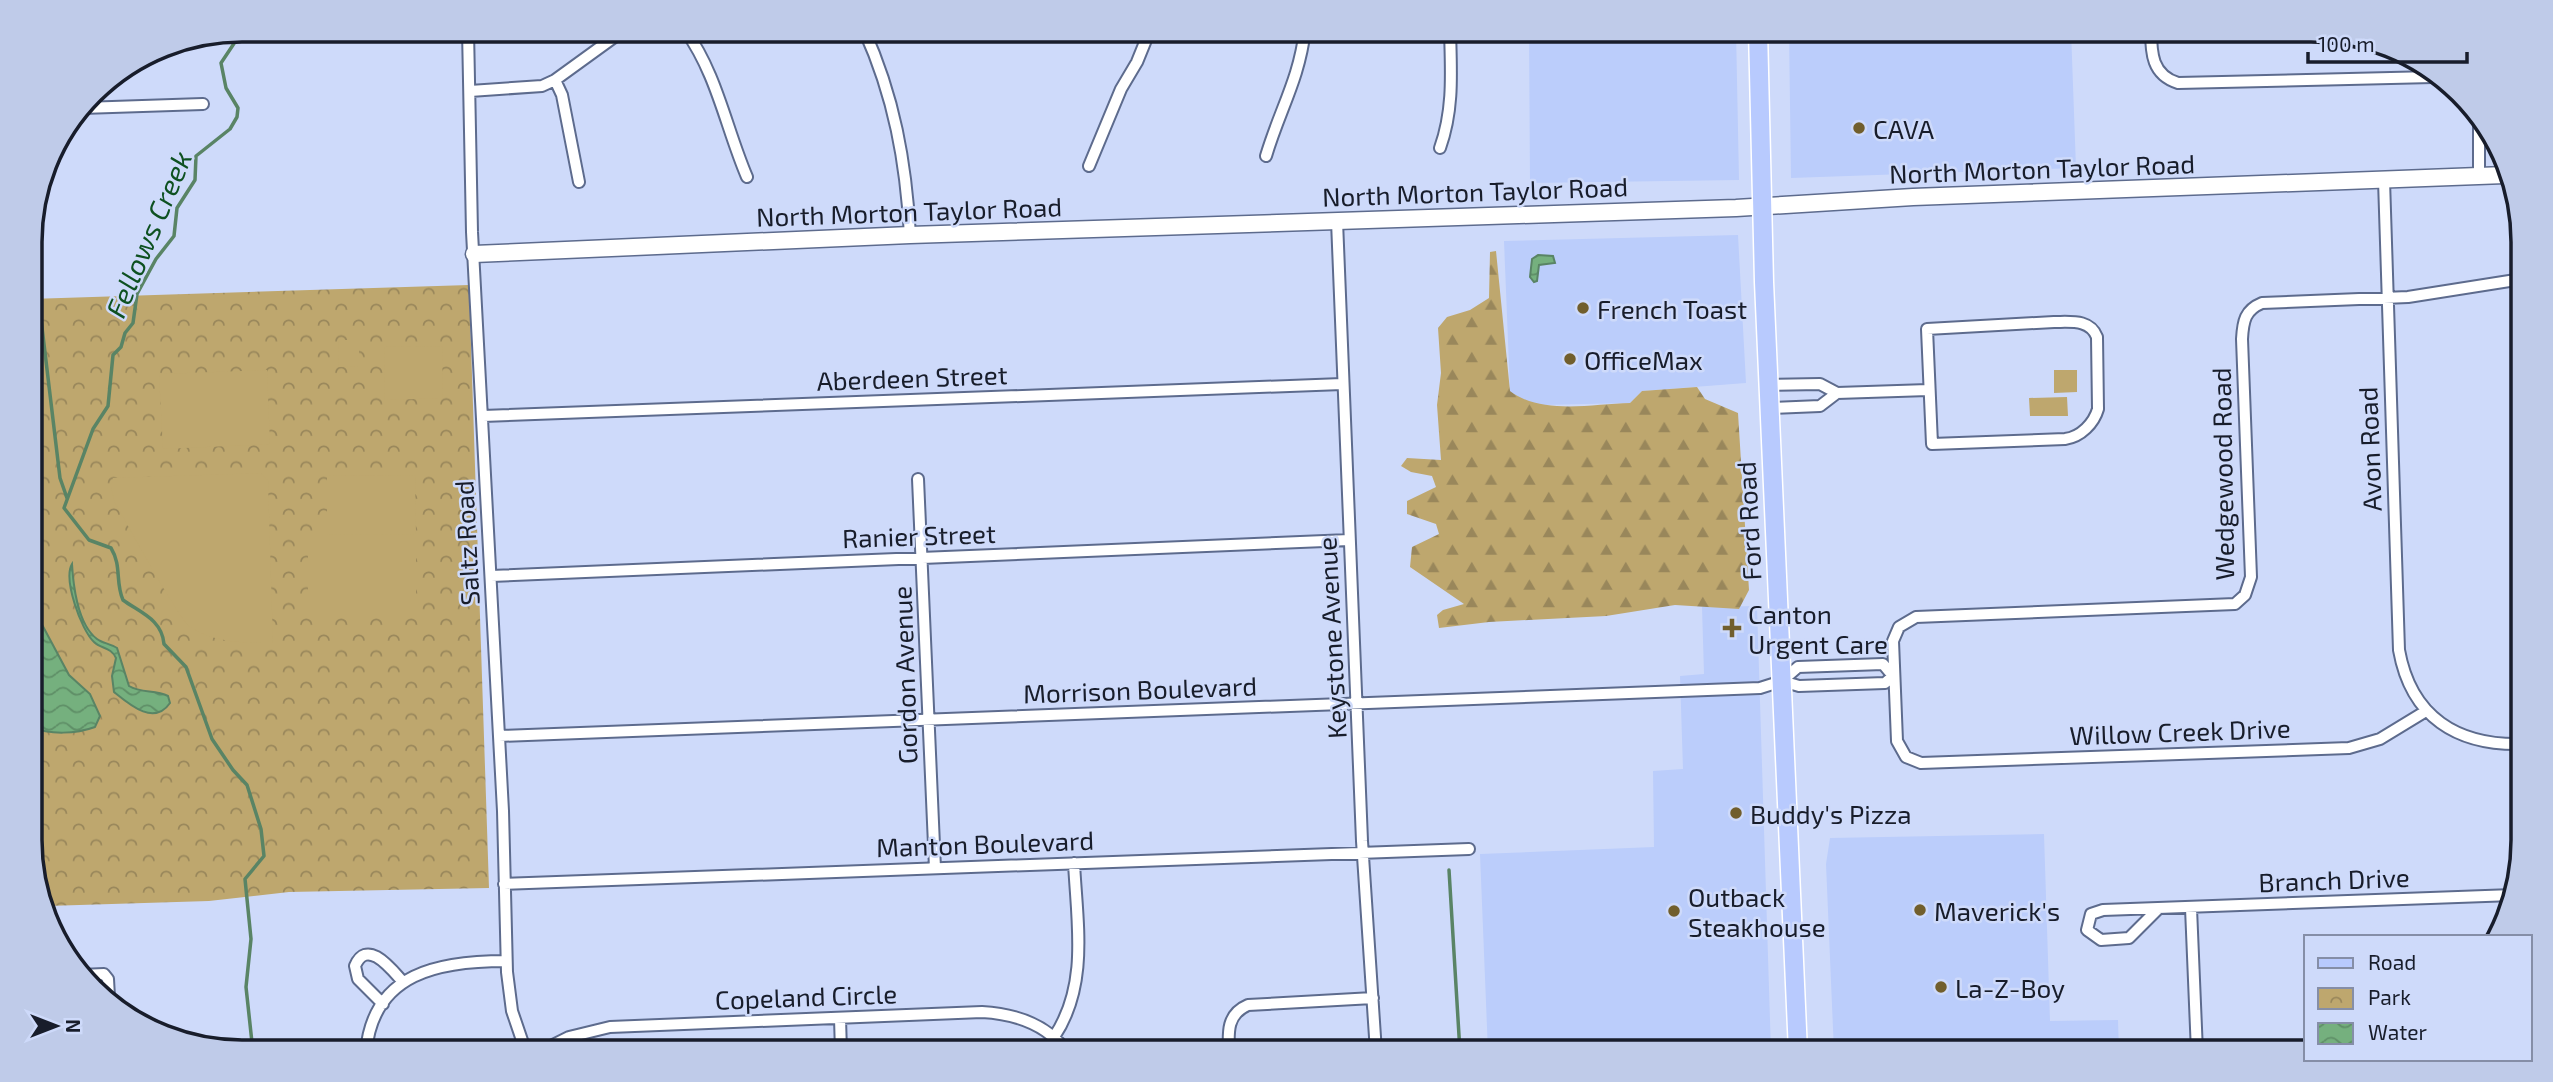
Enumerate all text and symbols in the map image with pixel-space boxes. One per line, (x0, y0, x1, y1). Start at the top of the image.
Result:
scale bar (2308, 21, 2467, 65)
text: 100 m (2318, 31, 2375, 56)
place label: CAVA (1873, 113, 1934, 144)
marker: CAVA (1851, 120, 1867, 136)
water label: Fellows Creek (98, 146, 198, 322)
street label: North Morton Taylor Road (1889, 147, 2195, 189)
street label: North Morton Taylor Road (1322, 170, 1628, 212)
street label: North Morton Taylor Road (756, 190, 1062, 232)
place label: French Toast (1597, 293, 1747, 324)
marker: French Toast (1575, 300, 1591, 316)
place label: OfficeMax (1584, 344, 1703, 375)
marker: OfficeMax (1562, 351, 1578, 367)
street label: Aberdeen Street (816, 358, 1008, 396)
street label: Wedgewood Road (2205, 367, 2239, 581)
street label: Avon Road (2351, 386, 2387, 512)
street label: Ford Road (1729, 461, 1767, 581)
street label: Saltz Road (447, 480, 485, 606)
street label: Ranier Street (842, 517, 996, 553)
street label: Keystone Avenue (1310, 536, 1352, 740)
street label: Gordon Avenue (885, 585, 923, 765)
place label: Canton Urgent Care (1748, 598, 1888, 659)
marker: Canton Urgent Care (1722, 618, 1742, 638)
street label: Morrison Boulevard (1022, 669, 1258, 709)
street label: Willow Creek Drive (2069, 712, 2291, 750)
place label: Buddy's Pizza (1750, 798, 1912, 829)
marker: Buddy's Pizza (1728, 805, 1744, 821)
street label: Manton Boulevard (875, 824, 1095, 862)
street label: Branch Drive (2258, 861, 2410, 897)
place label: Outback Steakhouse (1688, 881, 1826, 942)
place label: Maverick's (1934, 895, 2060, 926)
marker: Maverick's (1912, 902, 1928, 918)
marker: Outback Steakhouse (1666, 903, 1682, 919)
legend (2304, 935, 2532, 1061)
text: Road (2368, 949, 2416, 974)
place label: La-Z-Boy (1955, 972, 2065, 1003)
street label: Copeland Circle (714, 977, 898, 1015)
marker: La-Z-Boy (1933, 979, 1949, 995)
text: Park (2368, 984, 2411, 1009)
north arrow (21, 991, 91, 1061)
text: N (62, 1019, 85, 1033)
text: Water (2368, 1019, 2427, 1044)

